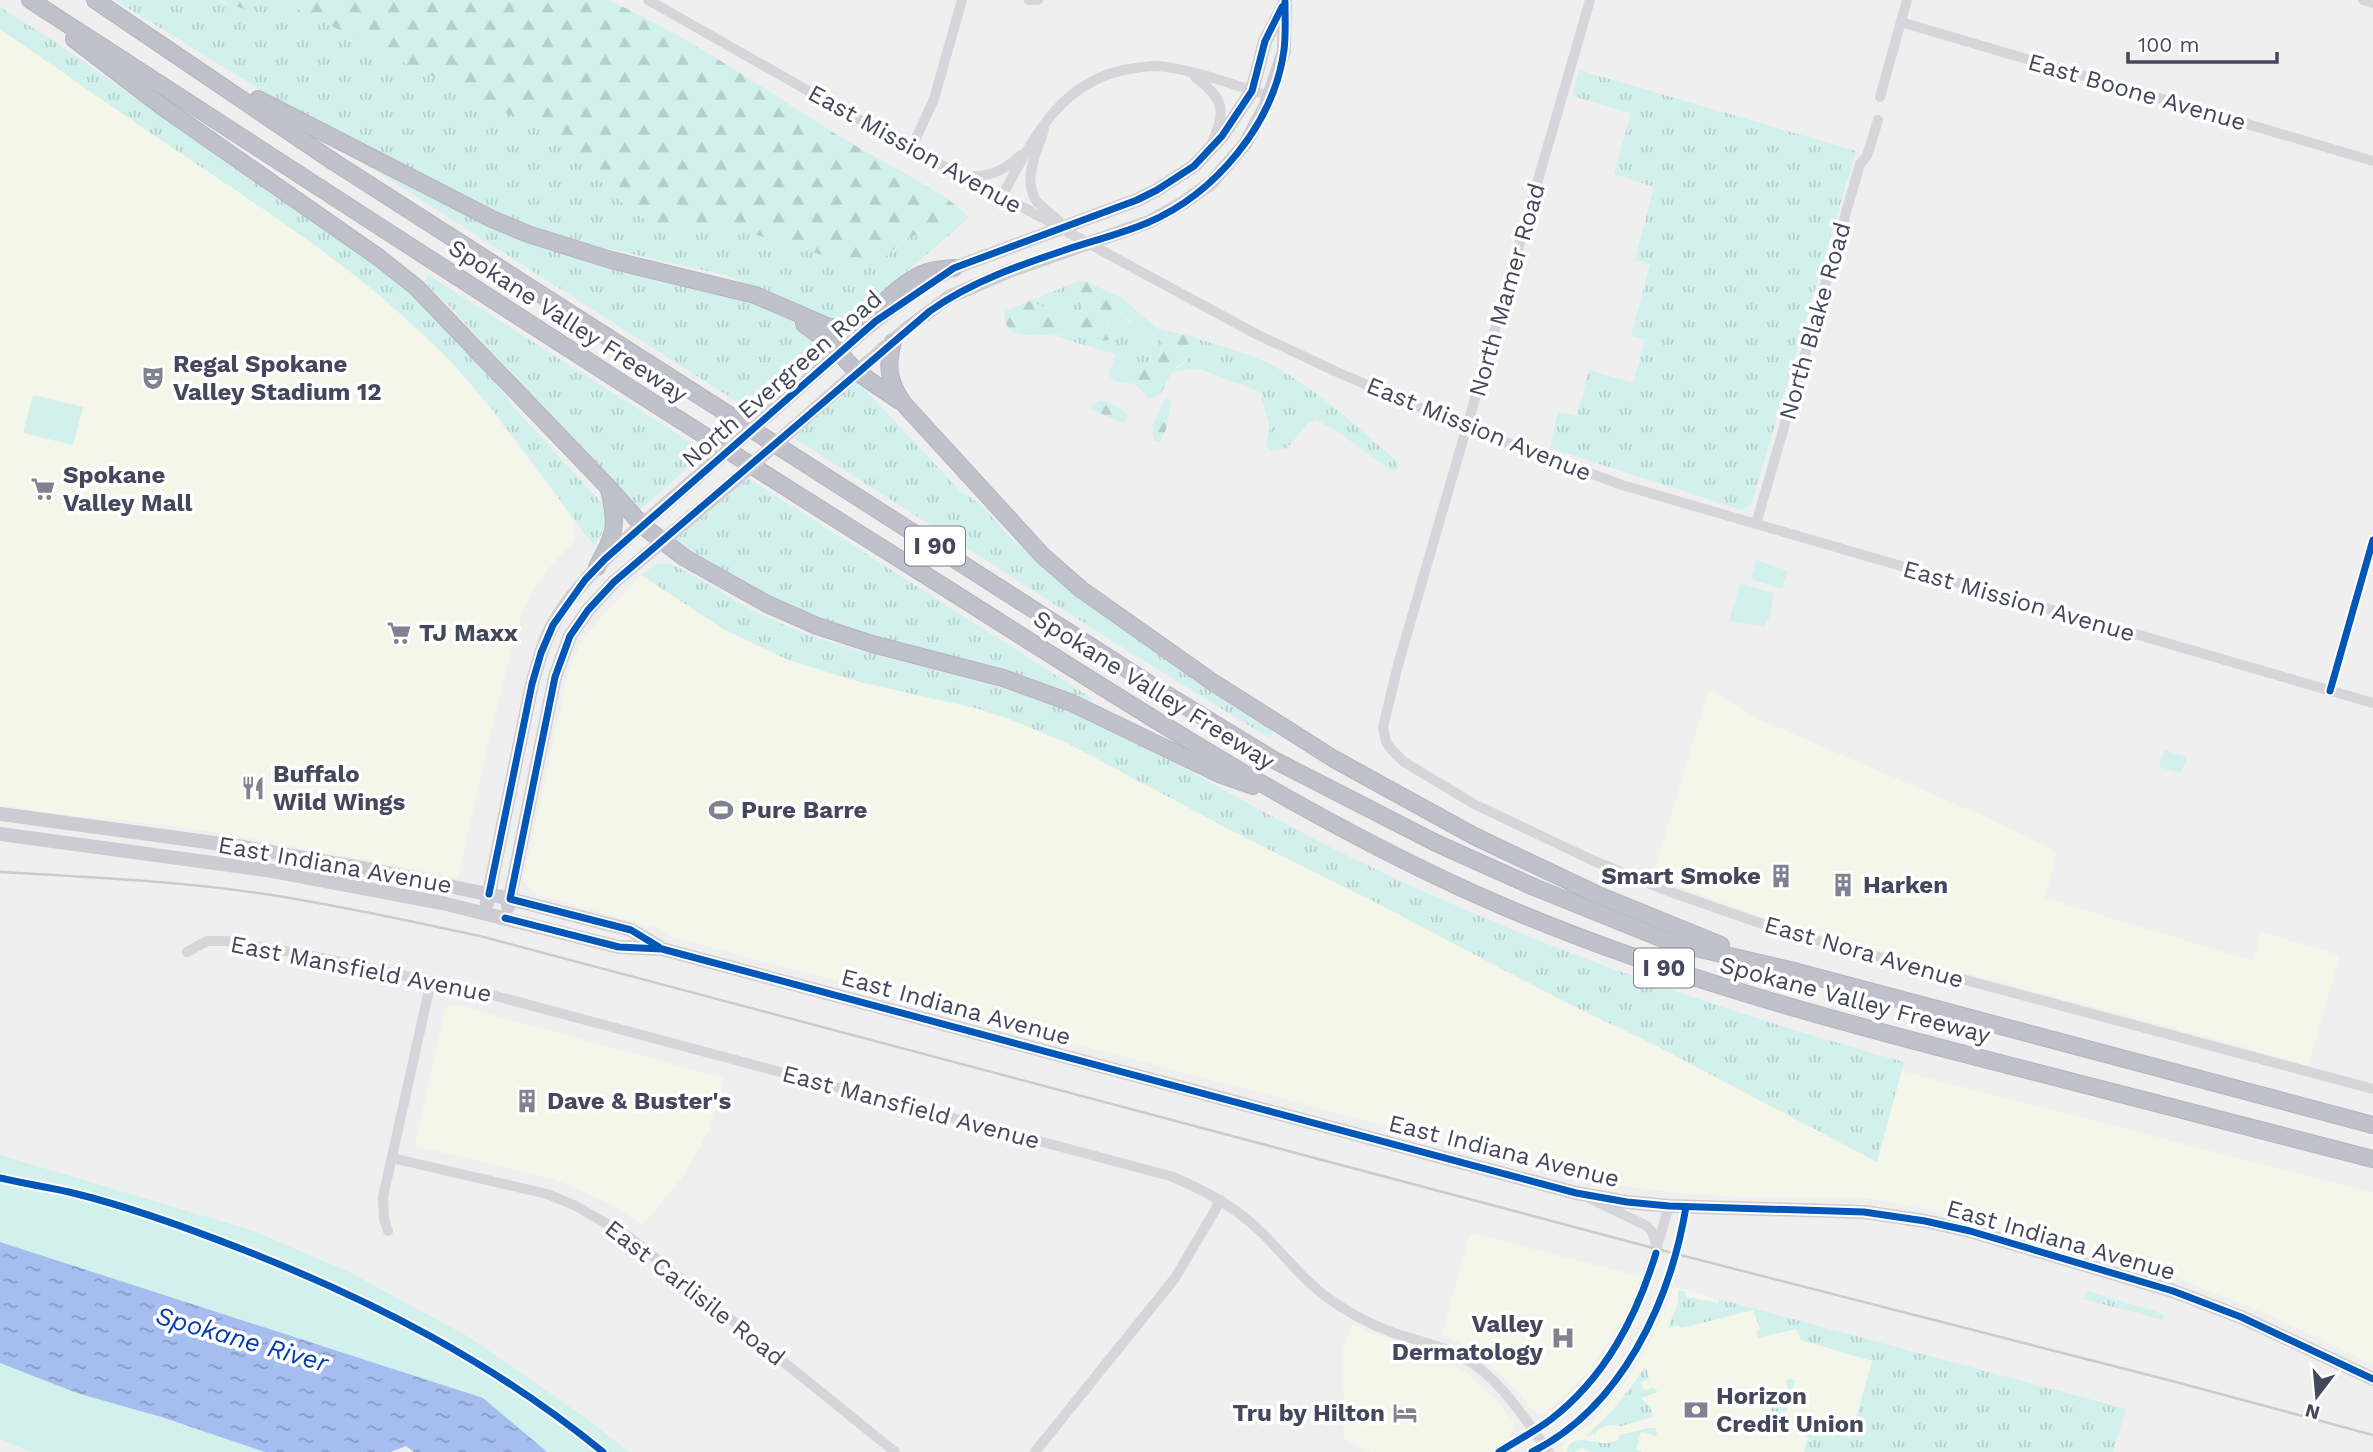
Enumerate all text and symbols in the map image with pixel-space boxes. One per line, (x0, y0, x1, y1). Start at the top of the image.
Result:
scale bar (2128, 21, 2277, 65)
text: 100 m (2138, 32, 2200, 57)
street label: East Boone Avenue (2025, 48, 2249, 136)
street label: East Mission Avenue (803, 79, 1027, 219)
street label: North Mamer Road (1463, 180, 1551, 400)
street label: North Blake Road (1773, 219, 1857, 423)
street label: Spokane Valley Freeway (443, 233, 693, 409)
street label: North Evergreen Road (676, 285, 888, 473)
place label: Regal Spokane Valley Stadium 12 (173, 350, 382, 406)
theatre icon: Regal Spokane Valley Stadium 12 (139, 364, 167, 392)
street label: East Mission Avenue (1363, 371, 1595, 487)
place label: Spokane Valley Mall (63, 461, 192, 517)
supermarket icon: Spokane Valley Mall (29, 475, 57, 503)
road number: I 90 (905, 526, 965, 566)
street label: East Mission Avenue (1900, 555, 2138, 647)
street label: Spokane Valley Freeway (1028, 604, 1280, 776)
supermarket icon: TJ Maxx (385, 619, 413, 647)
place label: TJ Maxx (419, 619, 518, 647)
place label: Buffalo Wild Wings (273, 760, 405, 816)
restaurant icon: Buffalo Wild Wings (239, 774, 267, 802)
sports icon: Pure Barre (707, 796, 735, 824)
place label: Pure Barre (741, 796, 868, 824)
street label: East Indiana Avenue (216, 831, 454, 899)
place label: Smart Smoke (1601, 862, 1761, 890)
building icon: Smart Smoke (1767, 862, 1795, 890)
building icon: Harken (1829, 871, 1857, 899)
place label: Harken (1863, 871, 1948, 899)
street label: East Nora Avenue (1761, 910, 1967, 994)
street label: East Mansfield Avenue (228, 930, 494, 1008)
road number: I 90 (1634, 948, 1694, 987)
street label: Spokane Valley Freeway (1717, 950, 1994, 1050)
street label: East Indiana Avenue (838, 963, 1074, 1051)
street label: East Mansfield Avenue (779, 1059, 1043, 1155)
building icon: Dave & Buster's (513, 1087, 541, 1115)
place label: Dave & Buster's (547, 1087, 731, 1115)
street label: East Indiana Avenue (1386, 1109, 1622, 1193)
street label: East Indiana Avenue (1943, 1194, 2179, 1286)
street label: East Carlisile Road (600, 1214, 790, 1372)
water label: Spokane River (152, 1300, 333, 1378)
place label: Valley Dermatology (1392, 1310, 1543, 1366)
hospital icon: Valley Dermatology (1549, 1324, 1577, 1352)
north arrow (2282, 1361, 2352, 1431)
place label: Horizon Credit Union (1716, 1382, 1864, 1438)
bank icon: Horizon Credit Union (1682, 1396, 1710, 1424)
place label: Tru by Hilton (1233, 1399, 1385, 1427)
hotel icon: Tru by Hilton (1391, 1399, 1419, 1427)
text: N (2303, 1399, 2322, 1425)

